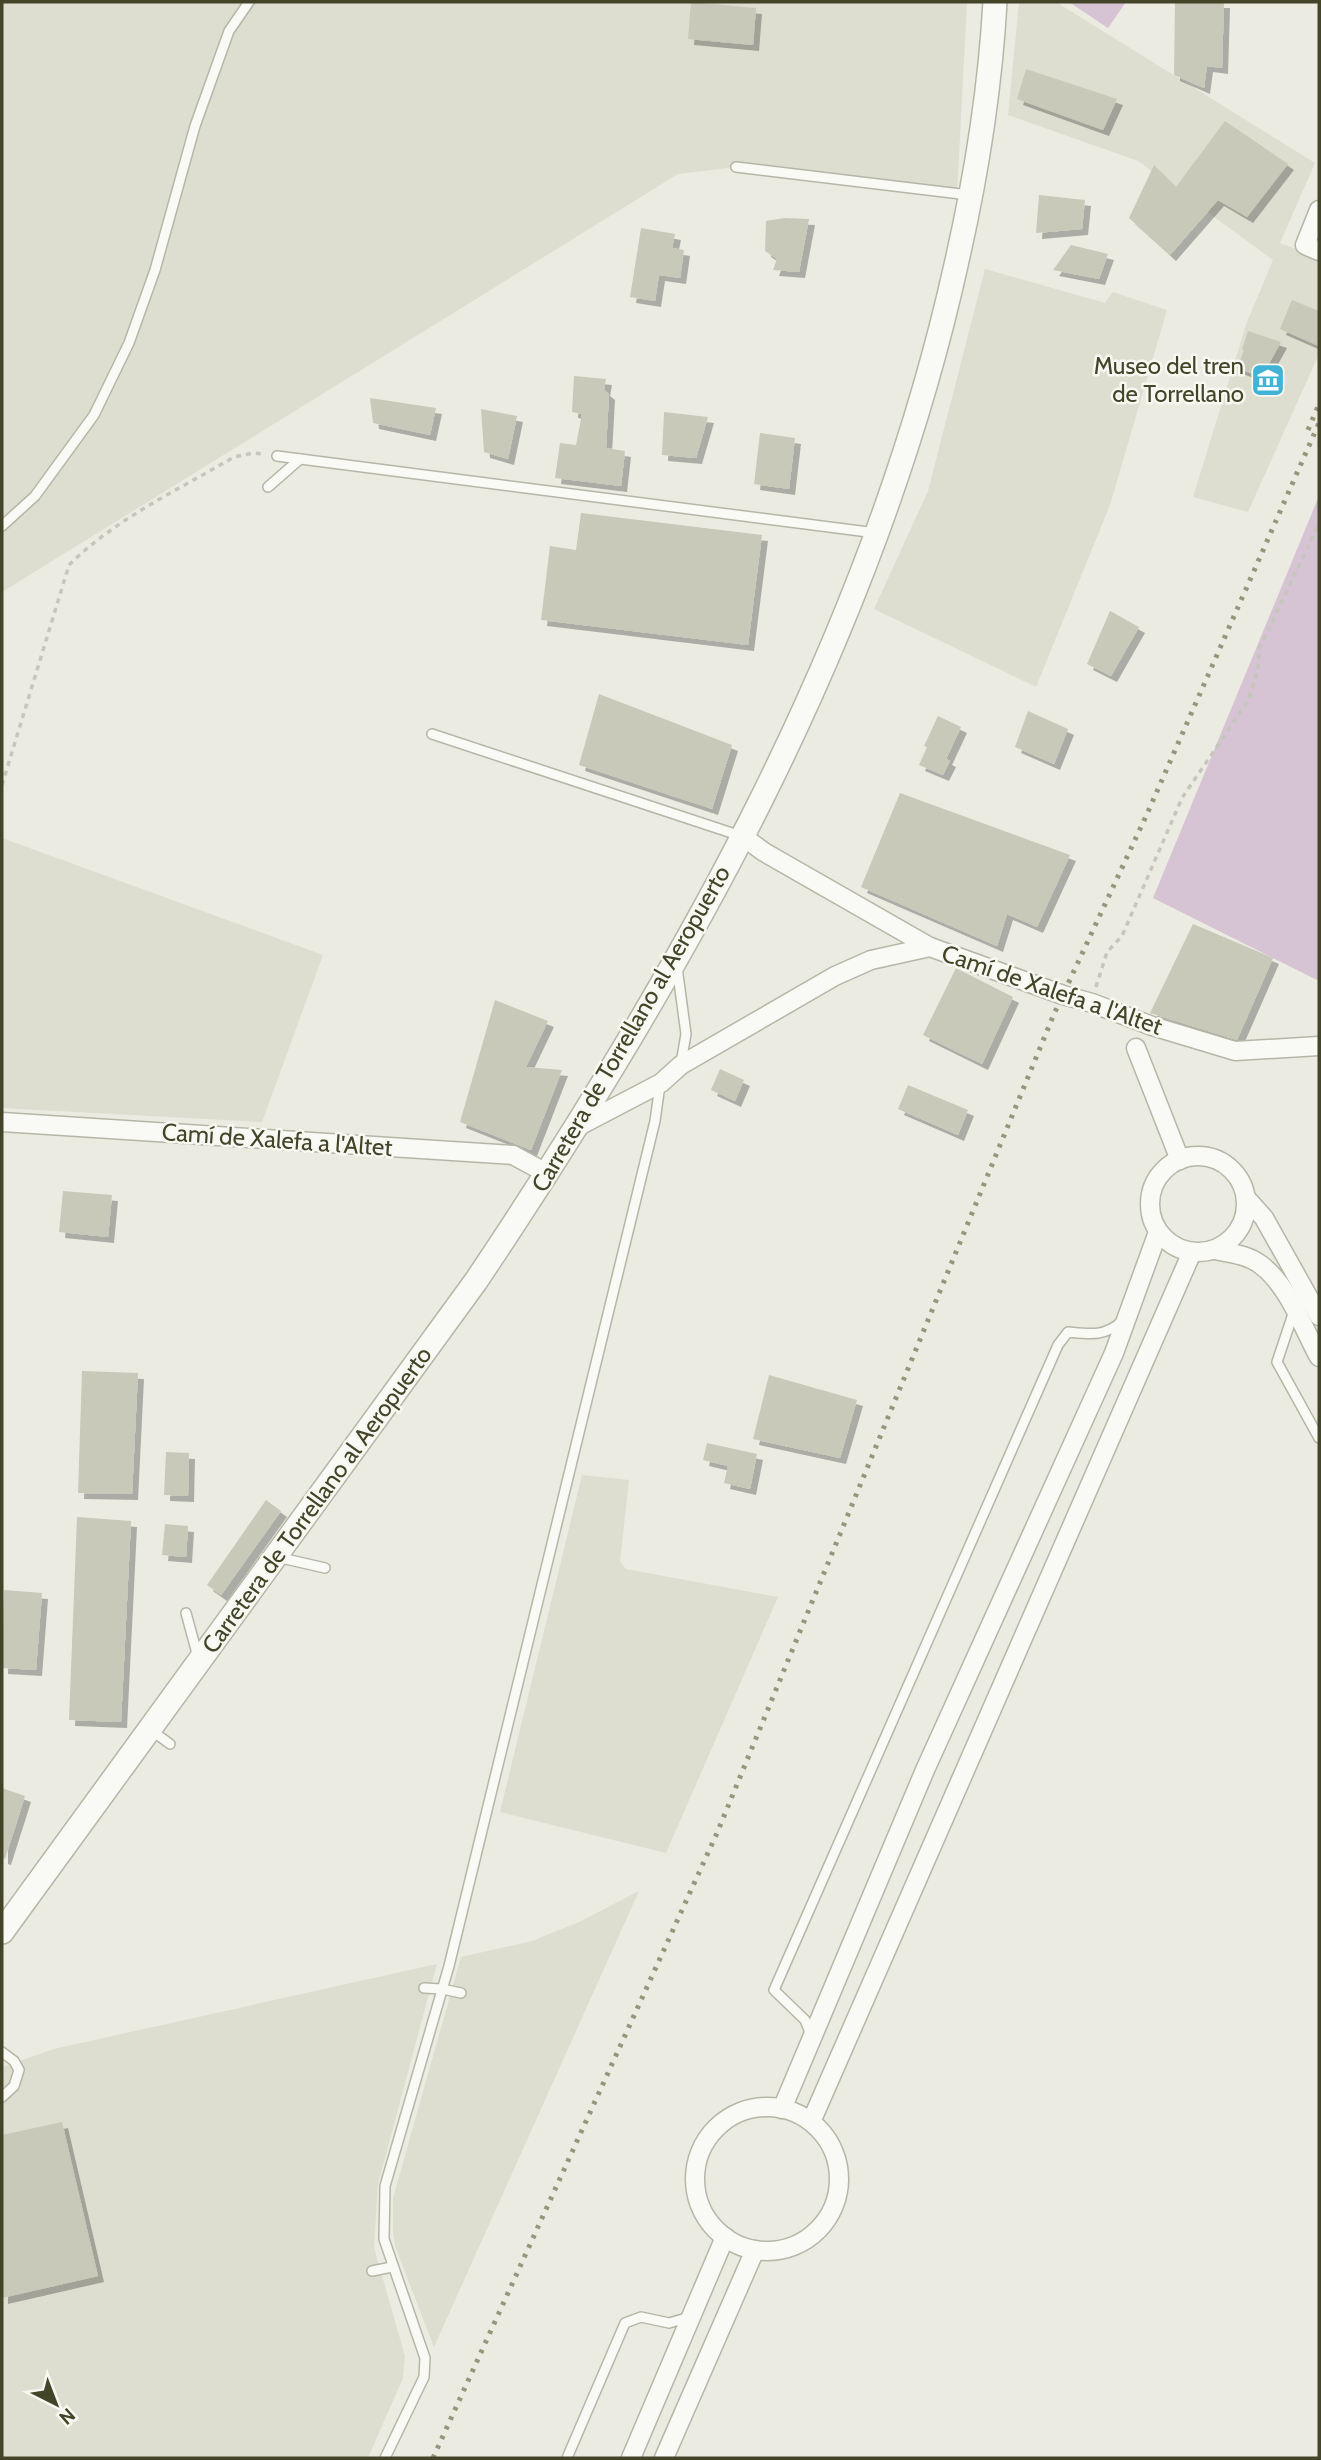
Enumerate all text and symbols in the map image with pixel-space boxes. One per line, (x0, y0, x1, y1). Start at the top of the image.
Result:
place label: Museo del tren de Torrellano (1094, 351, 1244, 408)
museum icon: Museo del tren de Torrellano (1249, 361, 1287, 399)
street label: Carretera de Torrellano al Aeropuerto (525, 860, 736, 1197)
street label: Camí de Xalefa a l'Altet (938, 938, 1166, 1041)
street label: Camí de Xalefa a l'Altet (161, 1117, 393, 1162)
street label: Carretera de Torrellano al Aeropuerto (196, 1341, 438, 1659)
north arrow (21, 2369, 91, 2439)
text: N (54, 2403, 80, 2429)

